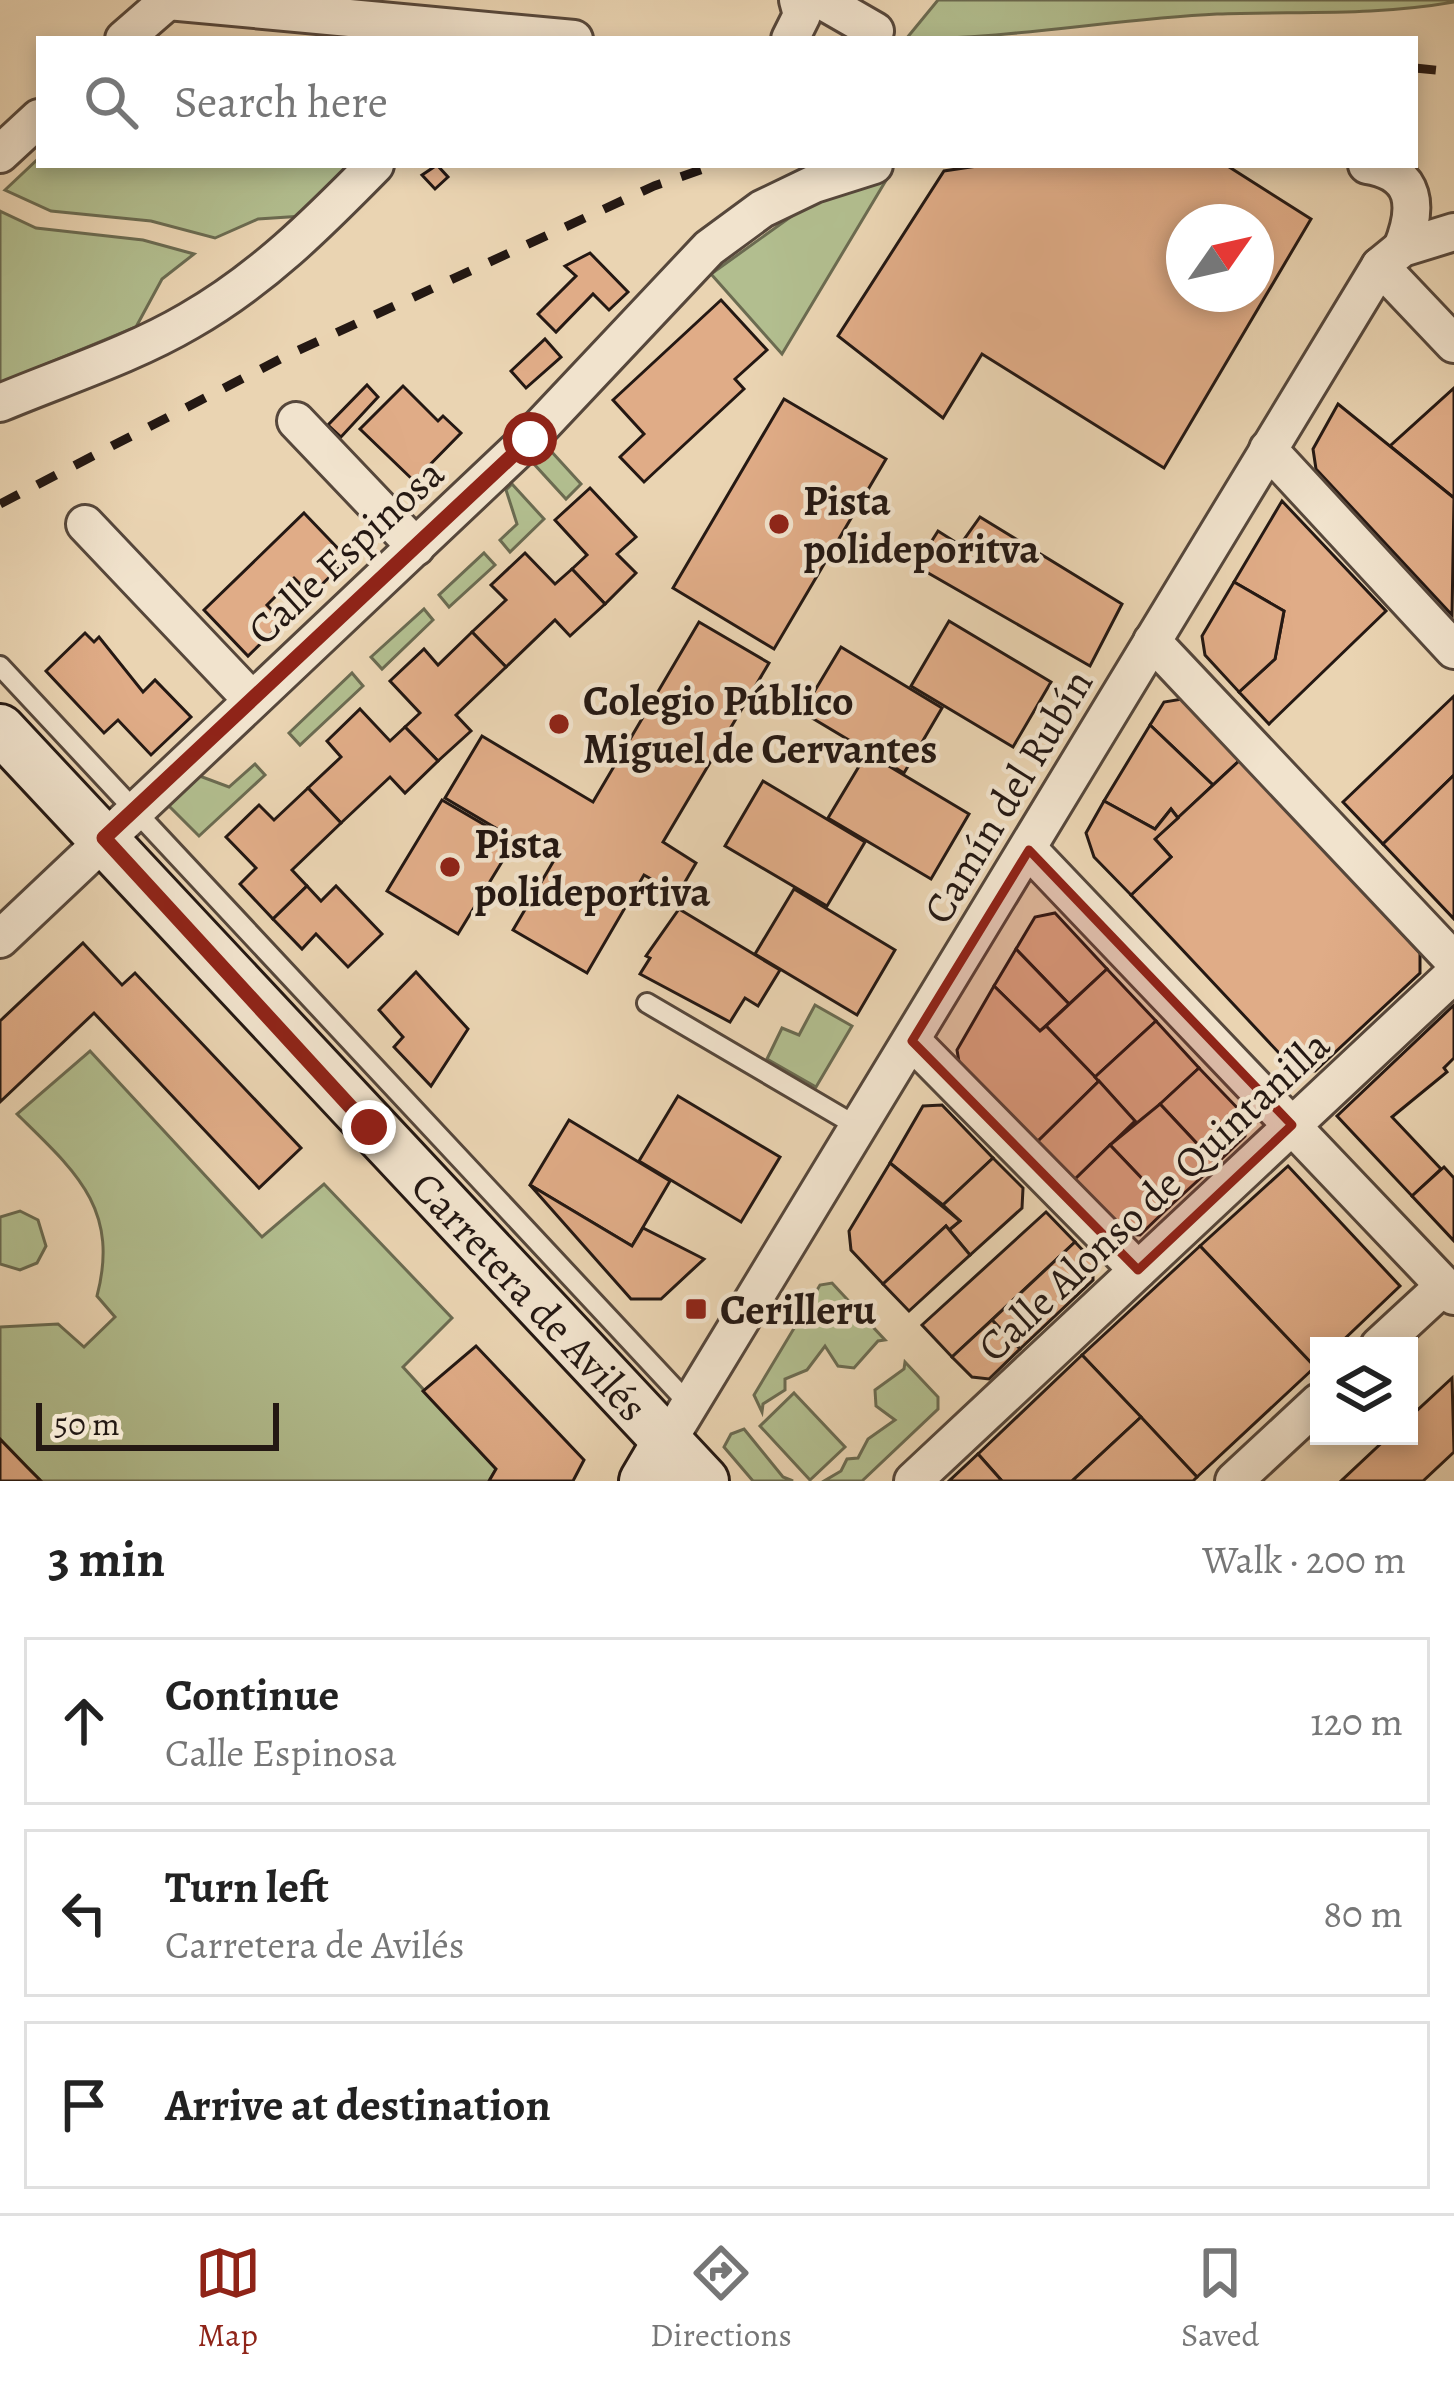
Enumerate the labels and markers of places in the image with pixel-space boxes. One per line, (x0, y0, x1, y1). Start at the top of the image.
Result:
place label: Pista polideporitva (803, 472, 1040, 577)
marker: Pista polideporitva (766, 511, 792, 537)
place label: Colegio Público Miguel de Cervantes (583, 672, 937, 777)
marker: Colegio Público Miguel de Cervantes (546, 711, 572, 737)
place label: Pista polideportiva (474, 815, 711, 920)
marker: Pista polideportiva (437, 854, 463, 880)
place label: Cerilleru (720, 1281, 877, 1338)
marker: Cerilleru (683, 1296, 709, 1322)

